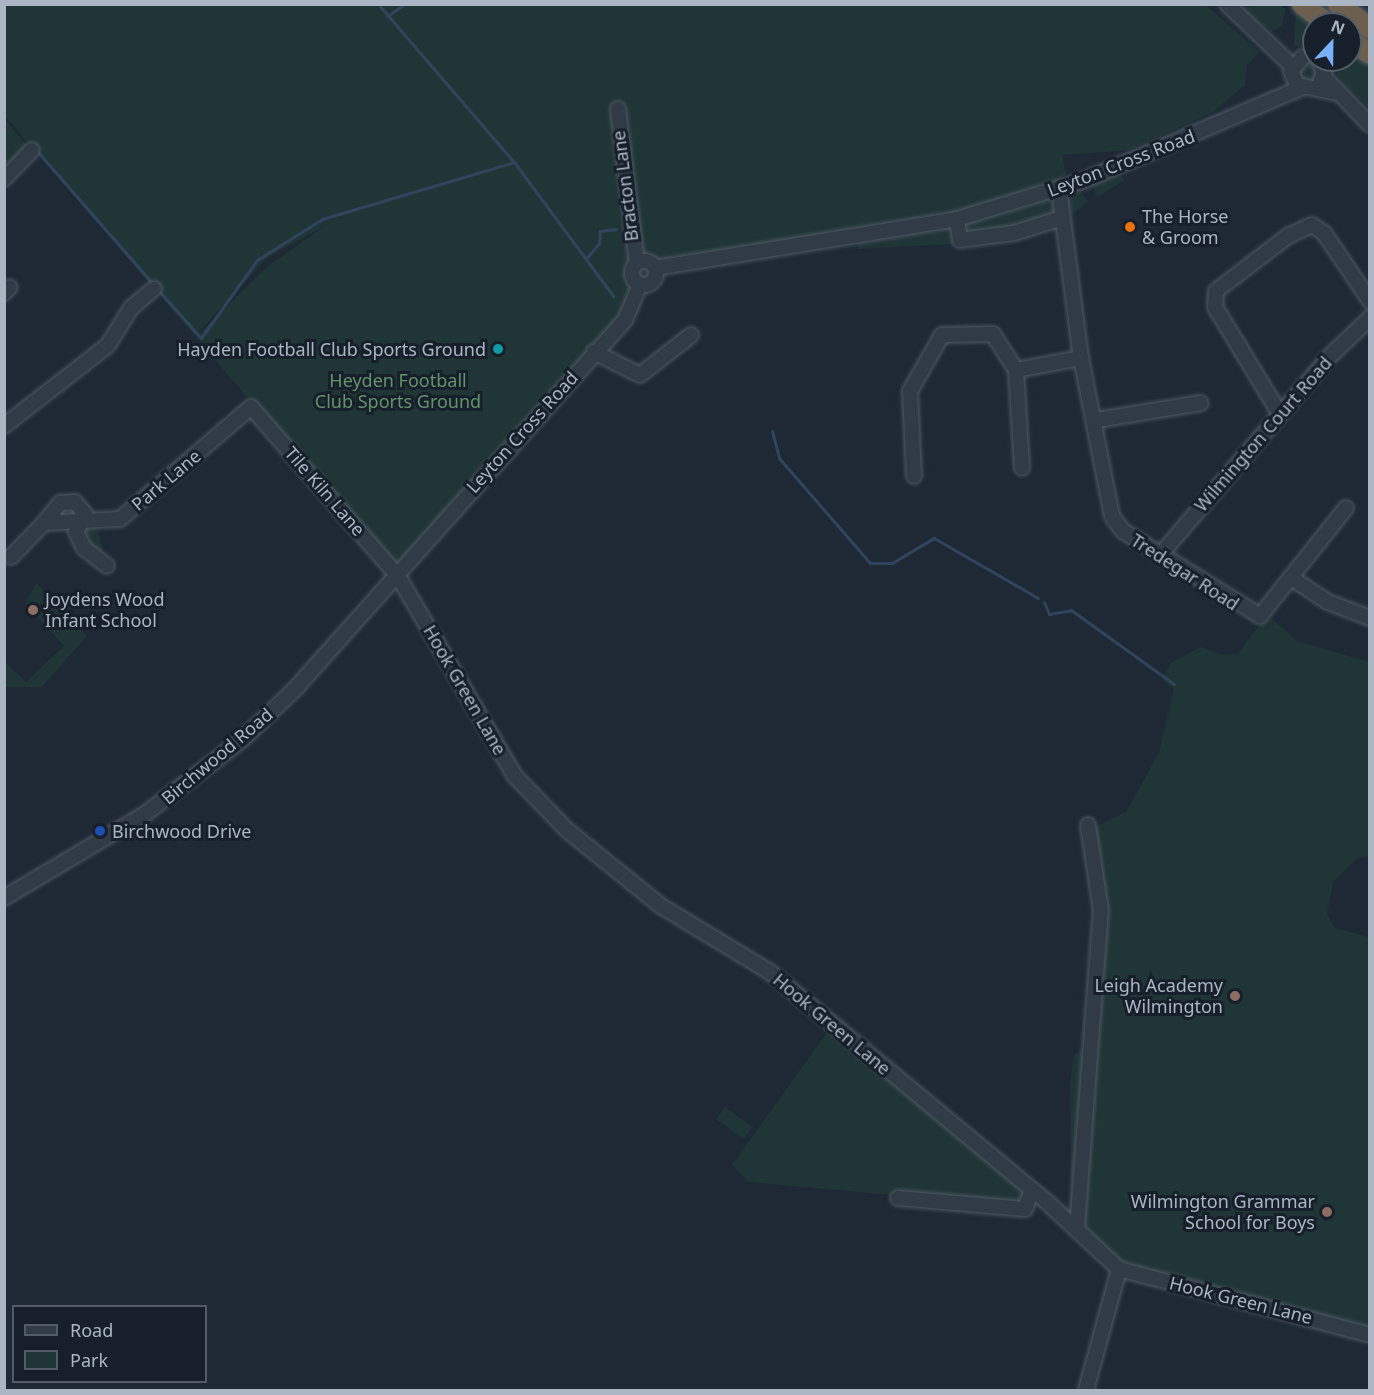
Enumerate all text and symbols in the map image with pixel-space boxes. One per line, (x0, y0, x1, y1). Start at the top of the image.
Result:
north arrow (1302, 12, 1362, 72)
text: N (1328, 15, 1348, 40)
street label: Leyton Cross Road (1044, 125, 1198, 201)
street label: Bracton Lane (607, 129, 643, 243)
place label: The Horse & Groom (1142, 206, 1228, 248)
marker: The Horse & Groom (1123, 220, 1137, 234)
place label: Hayden Football Club Sports Ground (177, 338, 486, 360)
marker: Hayden Football Club Sports Ground (491, 342, 505, 356)
street label: Wilmington Court Road (1190, 352, 1336, 516)
street label: Leyton Cross Road (462, 367, 582, 497)
park label: Heyden Football Club Sports Ground (315, 370, 481, 412)
street label: Tile Kiln Lane (280, 442, 370, 540)
street label: Park Lane (127, 445, 205, 515)
street label: Tredegar Road (1127, 529, 1243, 615)
place label: Joydens Wood Infant School (45, 589, 165, 632)
marker: Joydens Wood Infant School (26, 603, 40, 617)
street label: Hook Green Lane (419, 621, 511, 759)
street label: Birchwood Road (157, 703, 277, 809)
place label: Birchwood Drive (112, 820, 251, 842)
marker: Birchwood Drive (93, 824, 107, 838)
street label: Hook Green Lane (769, 969, 895, 1079)
place label: Leigh Academy Wilmington (1094, 975, 1223, 1018)
marker: Leigh Academy Wilmington (1228, 989, 1242, 1003)
place label: Wilmington Grammar School for Boys (1131, 1191, 1315, 1234)
marker: Wilmington Grammar School for Boys (1320, 1205, 1334, 1219)
street label: Hook Green Lane (1167, 1272, 1315, 1328)
legend (12, 1305, 207, 1383)
text: Road (70, 1318, 113, 1342)
text: Park (70, 1348, 108, 1372)

